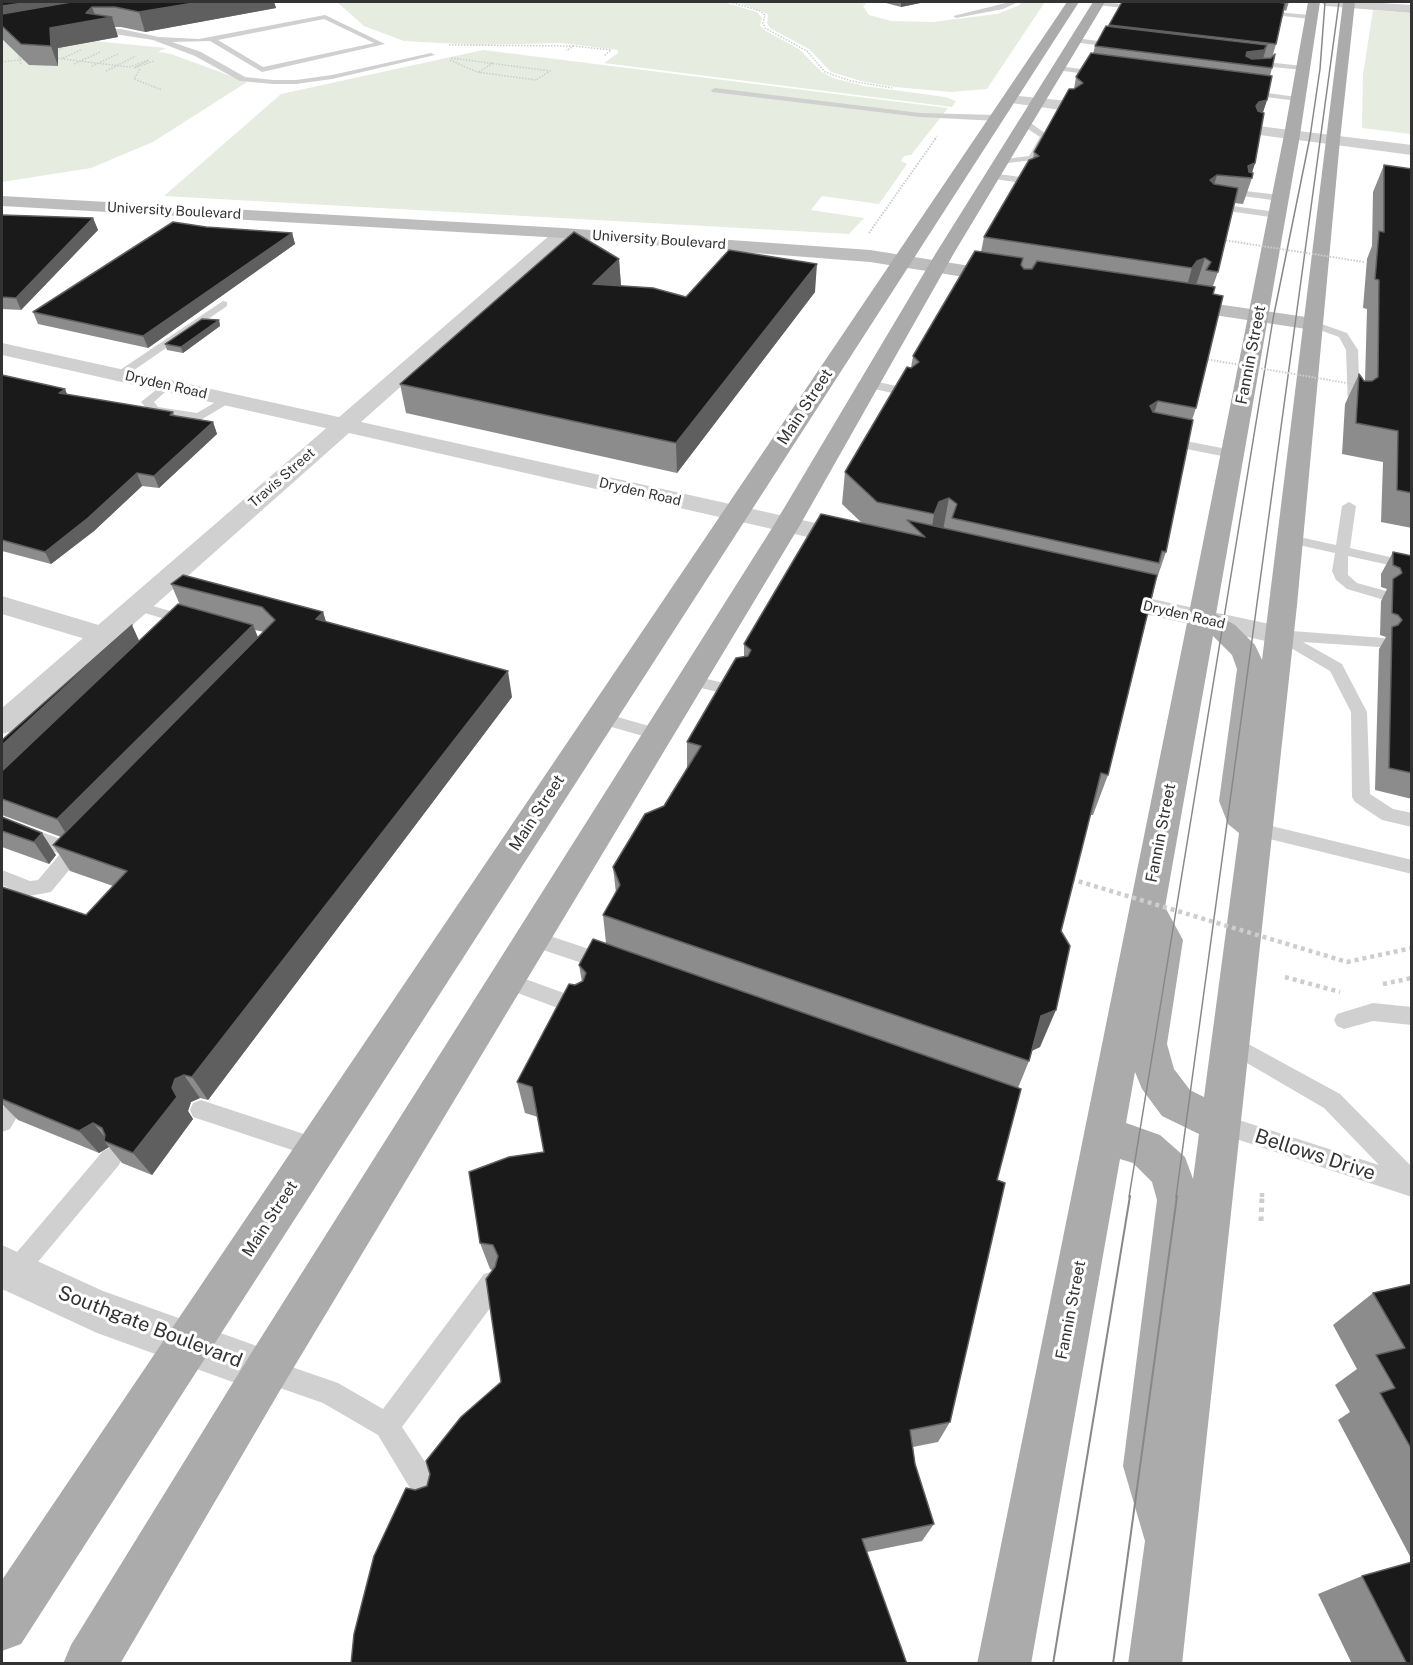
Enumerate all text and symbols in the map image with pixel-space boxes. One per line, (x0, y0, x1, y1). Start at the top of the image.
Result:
street label: University Boulevard (107, 199, 241, 223)
street label: University Boulevard (592, 227, 726, 253)
street label: Fannin Street (1232, 304, 1270, 406)
street label: Main Street (773, 365, 837, 449)
street label: Dryden Road (123, 367, 209, 403)
street label: Travis Street (245, 445, 319, 511)
street label: Dryden Road (597, 474, 683, 510)
street label: Dryden Road (1141, 597, 1227, 633)
street label: Main Street (505, 771, 569, 855)
street label: Fannin Street (1142, 782, 1180, 884)
street label: Bellows Drive (1252, 1124, 1378, 1186)
street label: Main Street (238, 1177, 302, 1261)
street label: Fannin Street (1052, 1259, 1090, 1361)
street label: Southgate Boulevard (54, 1281, 246, 1373)

